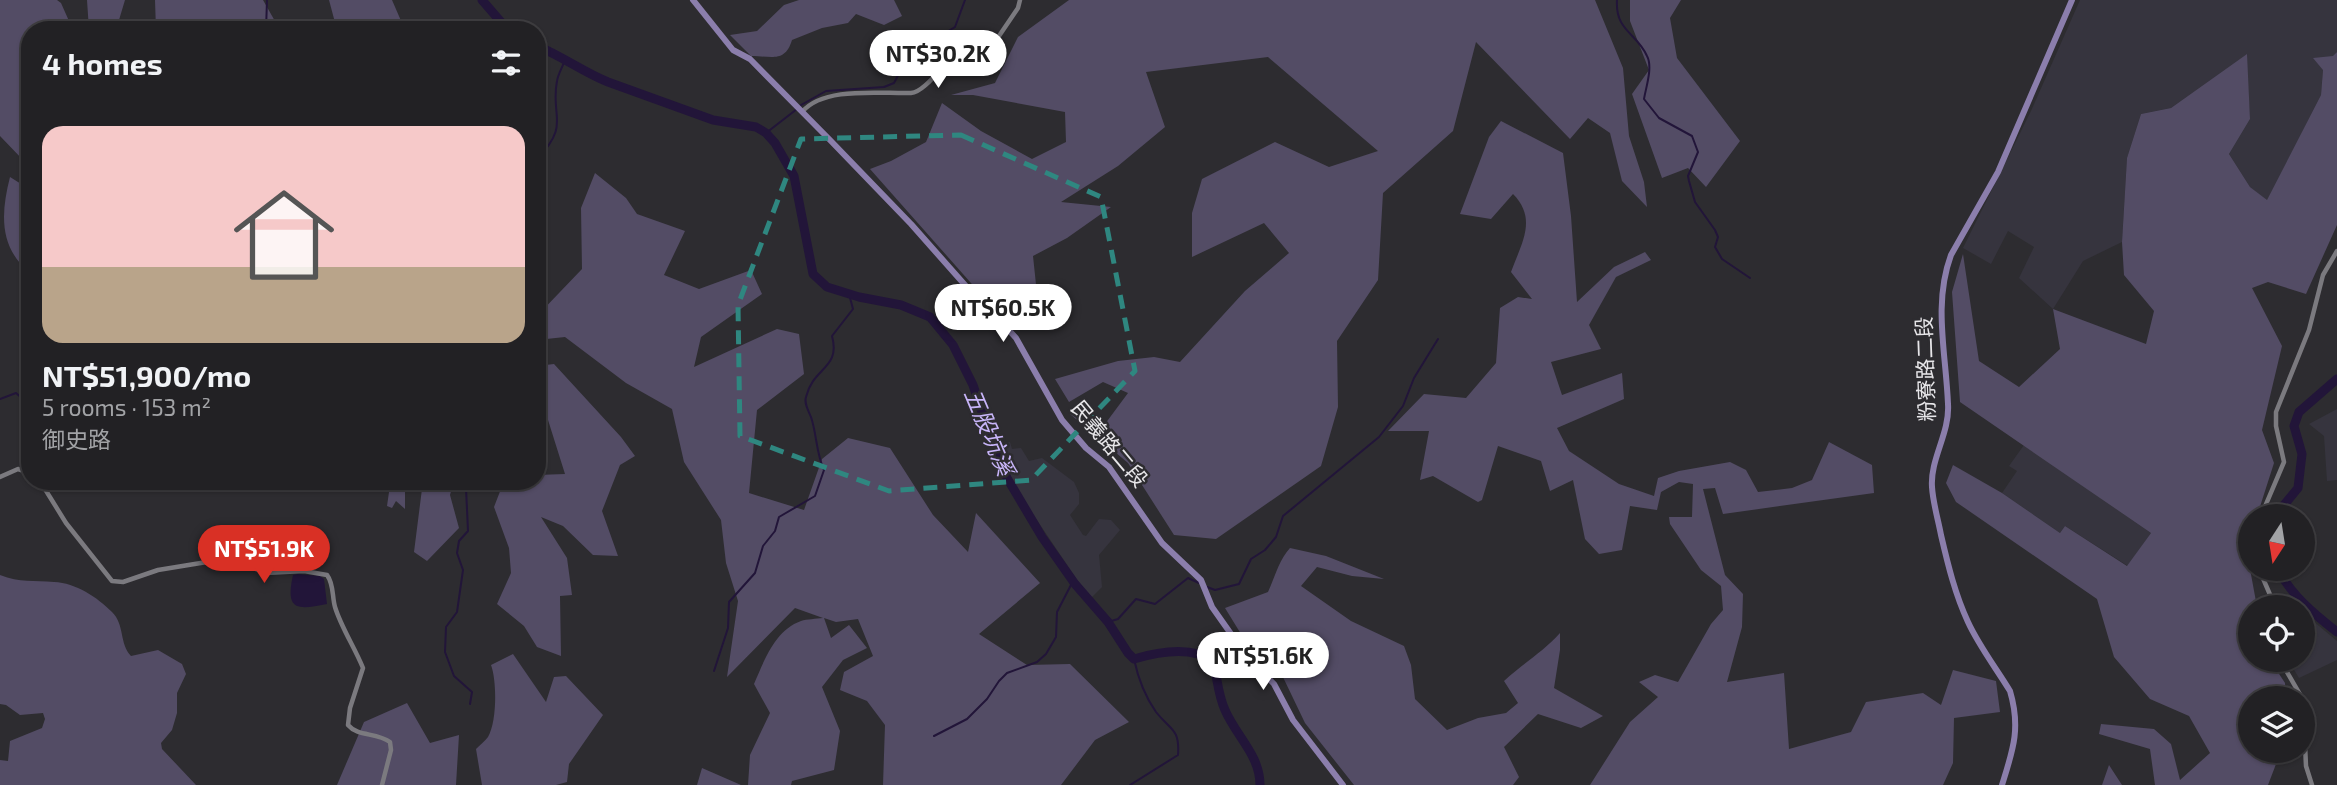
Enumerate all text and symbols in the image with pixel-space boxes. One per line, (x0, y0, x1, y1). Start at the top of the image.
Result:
pin: NT$30.2K (866, 31, 1010, 90)
text: NT$30.2K (886, 39, 990, 67)
icon: filters (487, 44, 525, 82)
text: 4 homes (42, 45, 163, 81)
icon: home (221, 172, 347, 298)
pin: NT$60.5K (931, 284, 1075, 344)
text: NT$60.5K (951, 293, 1055, 321)
street label: 粉寮路二段 (1910, 316, 1939, 422)
text: NT$51,900/mo (42, 357, 251, 393)
water label: 五股坑溪 (959, 384, 1022, 482)
text: 5 rooms · 153 m² (42, 393, 211, 421)
street label: 民義路二段 (1067, 395, 1153, 491)
text: 御史路 (42, 425, 111, 453)
north arrow (2238, 504, 2315, 581)
map controls (2238, 504, 2315, 763)
pin: NT$51.9K (192, 526, 336, 585)
text: NT$51.9K (214, 534, 314, 562)
button: locate (2238, 595, 2315, 672)
pin: NT$51.6K (1191, 632, 1335, 692)
text: NT$51.6K (1213, 641, 1313, 669)
button: layers (2238, 686, 2315, 763)

